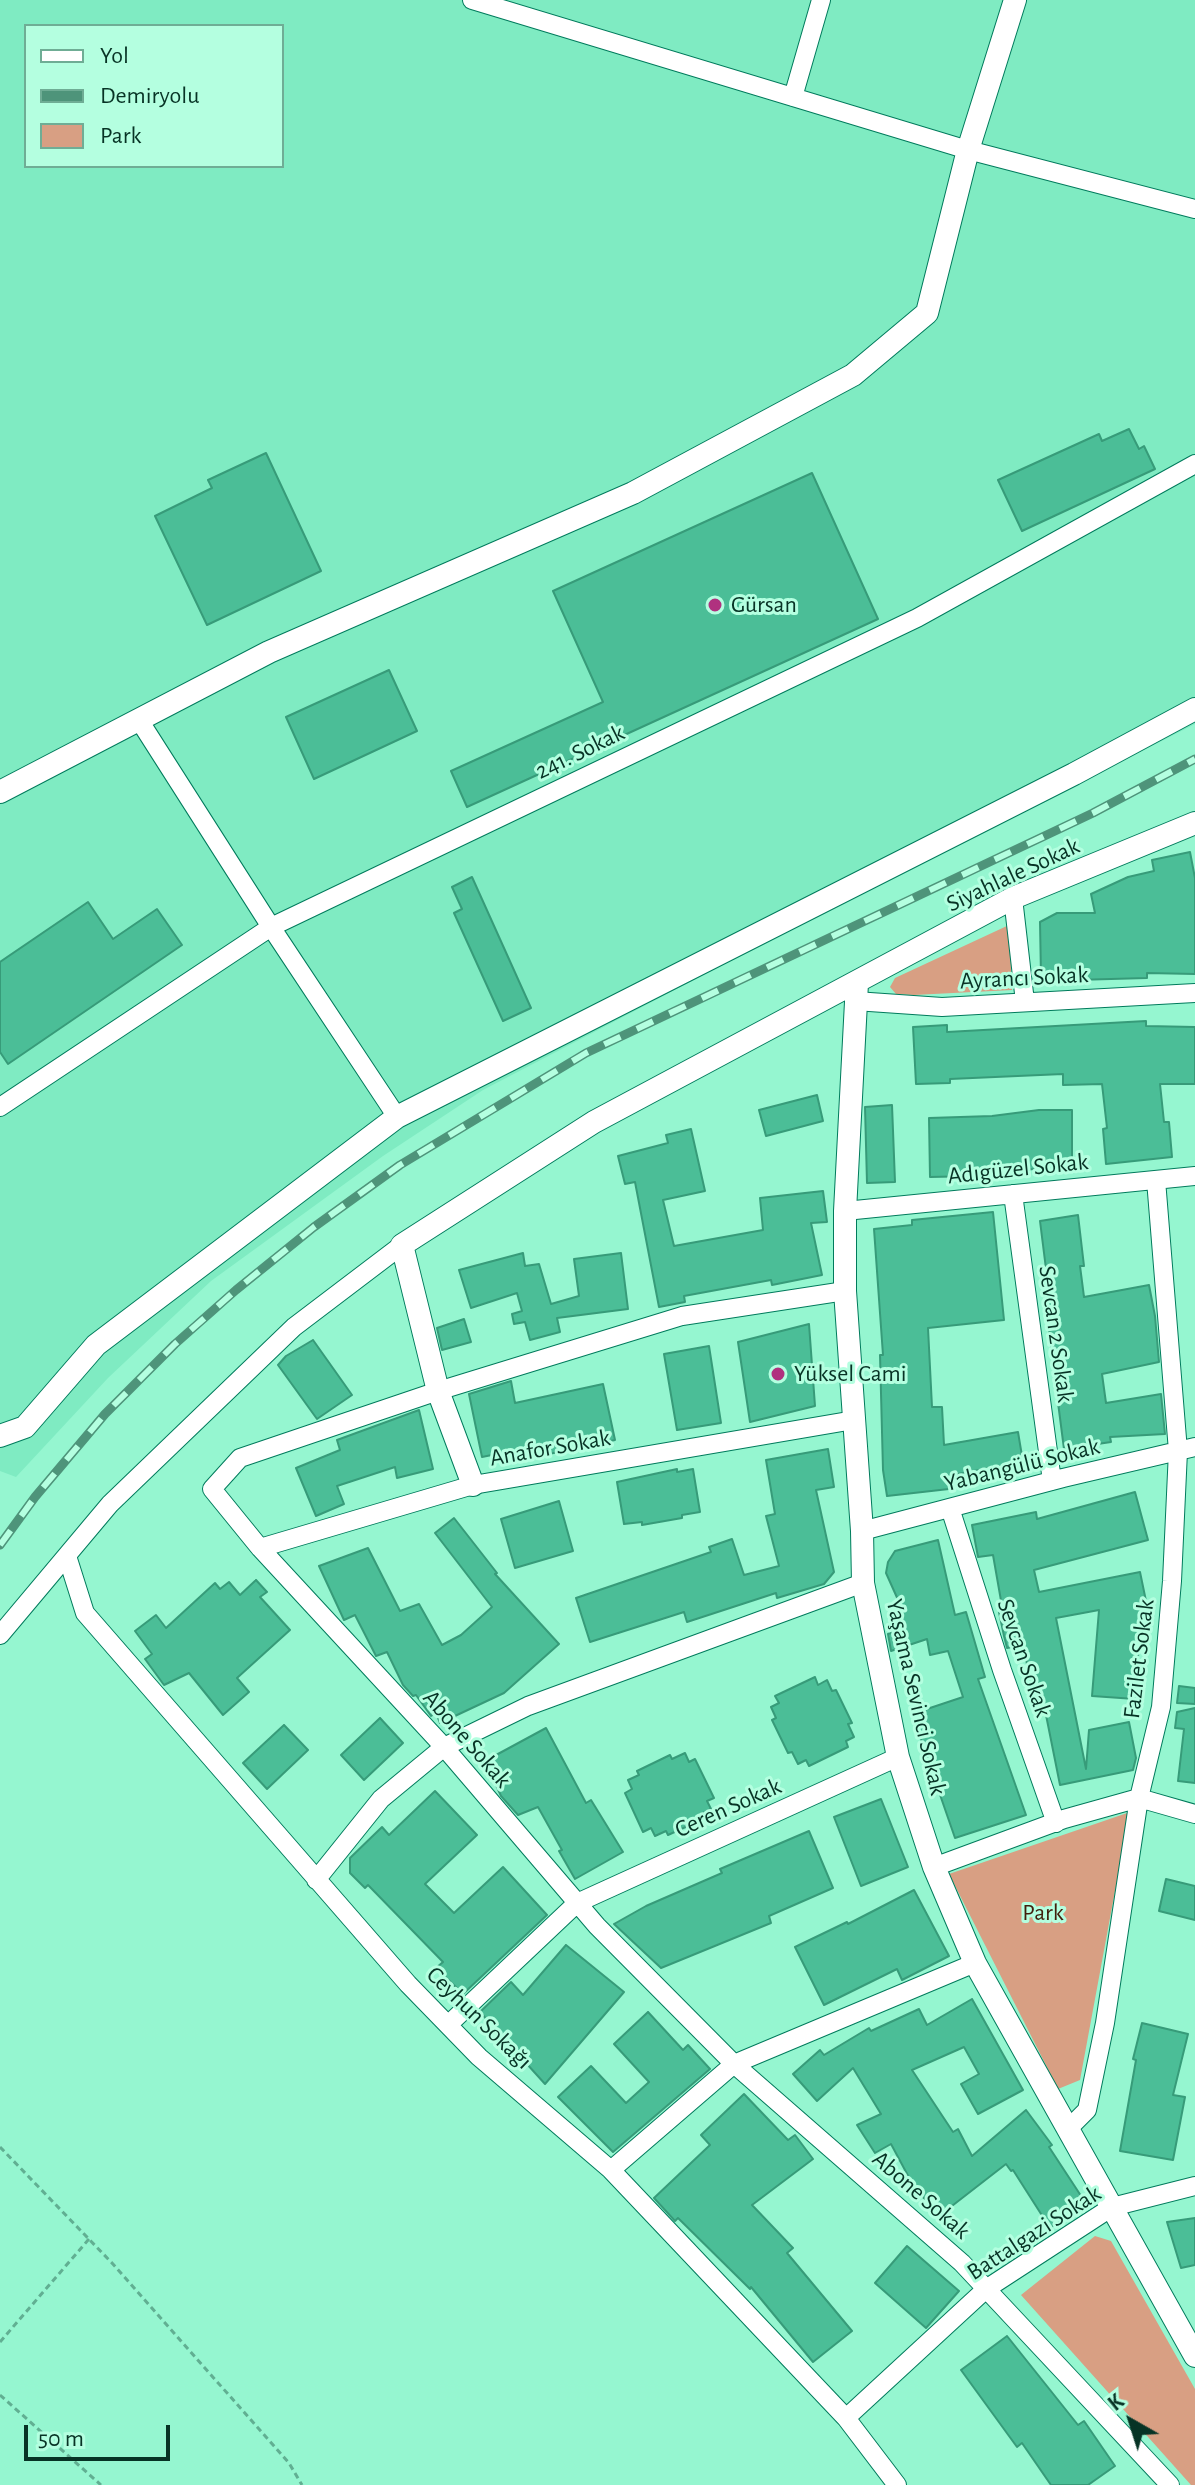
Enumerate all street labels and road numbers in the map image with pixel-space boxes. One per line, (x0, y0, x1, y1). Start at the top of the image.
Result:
street label: 241. Sokak (531, 718, 629, 786)
street label: Siyahlale Sokak (942, 832, 1084, 918)
street label: Ayrancı Sokak (959, 960, 1089, 996)
street label: Adıgüzel Sokak (946, 1147, 1090, 1191)
street label: Sevcan 2 Sokak (1032, 1264, 1080, 1404)
street label: Anafor Sokak (487, 1423, 613, 1473)
street label: Yabangülü Sokak (941, 1432, 1103, 1498)
street label: Sevcan Sokak (990, 1595, 1058, 1721)
street label: Yaşama Sevinci Sokak (879, 1596, 953, 1798)
street label: Fazilet Sokak (1117, 1598, 1161, 1720)
street label: Abone Sokak (417, 1684, 517, 1794)
street label: Ceren Sokak (670, 1772, 786, 1844)
street label: Ceyhun Sokağı (420, 1960, 538, 2076)
street label: Abone Sokak (866, 2145, 976, 2245)
street label: Battalgazi Sokak (962, 2179, 1106, 2287)

